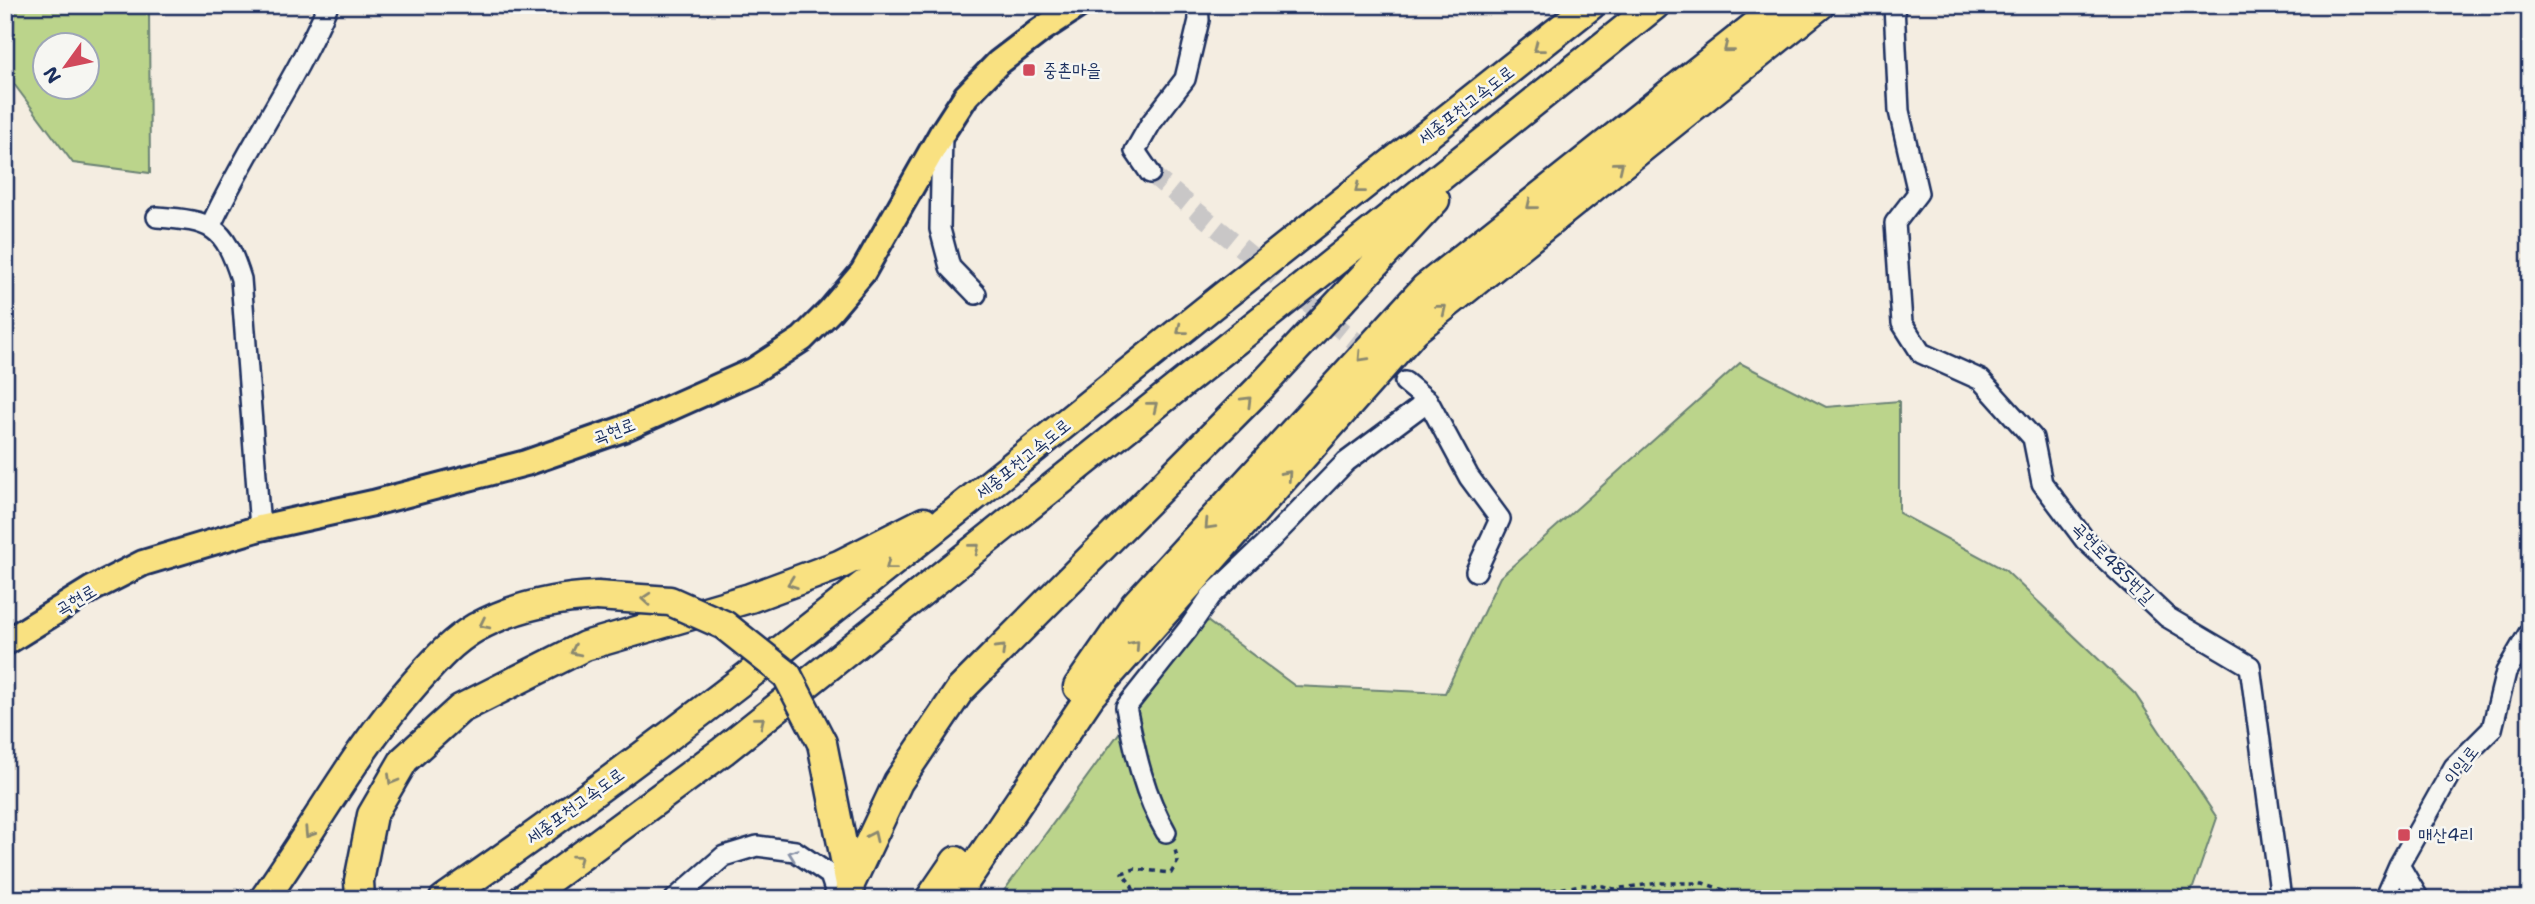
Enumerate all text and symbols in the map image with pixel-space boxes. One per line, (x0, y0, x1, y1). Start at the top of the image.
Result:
north arrow (32, 32, 102, 102)
one-way arrow (1533, 39, 1545, 52)
one-way arrow (1723, 39, 1735, 52)
place label: 중촌마을 (1043, 58, 1101, 82)
street label: 세종포천고속도로 (1413, 60, 1519, 150)
text: N (38, 62, 67, 88)
marker: 중촌마을 (1021, 62, 1037, 78)
one-way arrow (1611, 162, 1624, 175)
one-way arrow (1355, 181, 1368, 193)
one-way arrow (1526, 196, 1538, 209)
one-way arrow (1434, 304, 1446, 317)
one-way arrow (1177, 322, 1189, 335)
one-way arrow (1358, 349, 1371, 362)
one-way arrow (1239, 396, 1252, 409)
one-way arrow (1146, 402, 1158, 415)
street label: 곡현로 (589, 412, 639, 450)
street label: 세종포천고속도로 (970, 413, 1076, 505)
one-way arrow (1278, 470, 1291, 483)
street label: 곡현로485번길 (2066, 516, 2160, 610)
one-way arrow (1204, 517, 1217, 530)
one-way arrow (968, 544, 980, 557)
one-way arrow (885, 557, 898, 570)
one-way arrow (786, 575, 798, 589)
street label: 곡현로 (51, 579, 101, 621)
one-way arrow (640, 592, 651, 607)
one-way arrow (479, 616, 491, 630)
one-way arrow (1127, 640, 1140, 653)
one-way arrow (570, 643, 582, 657)
one-way arrow (992, 645, 1005, 658)
one-way arrow (751, 717, 764, 729)
street label: 이일로 (2438, 740, 2484, 790)
street label: 세종포천고속도로 (521, 762, 629, 850)
one-way arrow (387, 773, 400, 785)
place label: 매산4리 (2418, 823, 2474, 847)
one-way arrow (304, 826, 317, 839)
marker: 매산4리 (2396, 827, 2412, 843)
one-way arrow (865, 831, 879, 843)
one-way arrow (787, 848, 800, 862)
one-way arrow (571, 854, 583, 867)

